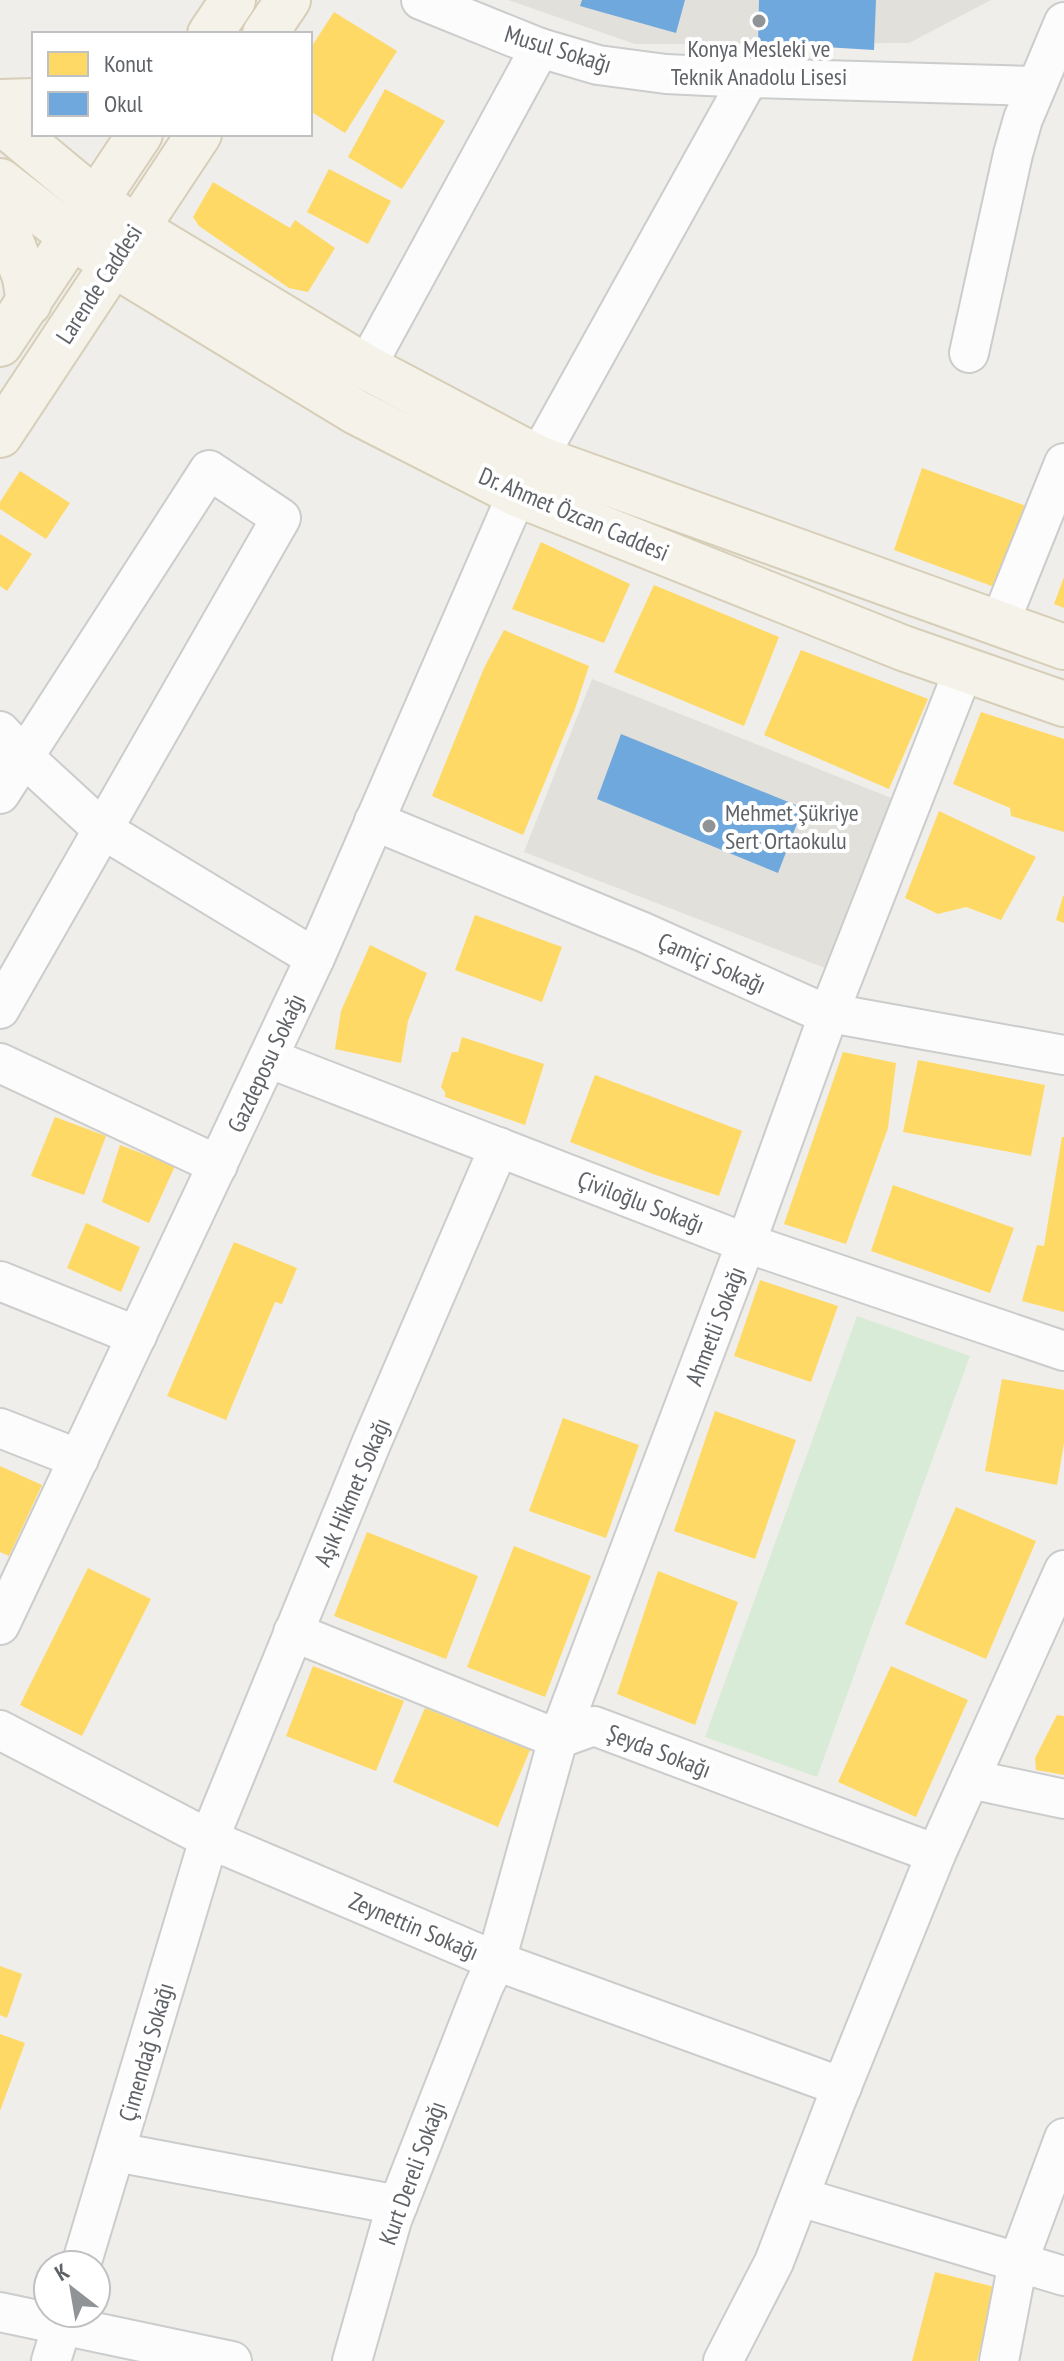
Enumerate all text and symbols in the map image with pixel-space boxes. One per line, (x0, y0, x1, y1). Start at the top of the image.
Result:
marker: Konya Mesleki ve Teknik Anadolu Lisesi (750, 12, 768, 30)
street label: Musul Sokağı (501, 18, 615, 80)
legend (32, 32, 312, 136)
place label: Konya Mesleki ve Teknik Anadolu Lisesi (671, 33, 847, 92)
text: Konut (104, 48, 153, 79)
text: Okul (104, 88, 143, 119)
street label: Larende Caddesi (49, 219, 149, 349)
street label: Dr. Ahmet Özcan Caddesi (474, 460, 674, 568)
place label: Mehmet Şükriye Sert Ortaokulu (725, 797, 859, 856)
marker: Mehmet Şükriye Sert Ortaokulu (700, 817, 718, 835)
street label: Çamiçi Sokağı (653, 925, 771, 1001)
street label: Gazdeposu Sokağı (220, 989, 312, 1137)
street label: Çiviloğlu Sokağı (573, 1164, 709, 1240)
street label: Ahmetli Sokağı (678, 1262, 752, 1390)
street label: Aşık Hikmet Sokağı (307, 1413, 397, 1571)
street label: Şeyda Sokağı (603, 1717, 715, 1785)
street label: Zeynettin Sokağı (345, 1885, 483, 1967)
street label: Çimendağ Sokağı (111, 1979, 181, 2125)
street label: Kurt Dereli Sokağı (372, 2097, 452, 2249)
north arrow (32, 2249, 112, 2329)
text: K (50, 2257, 74, 2287)

